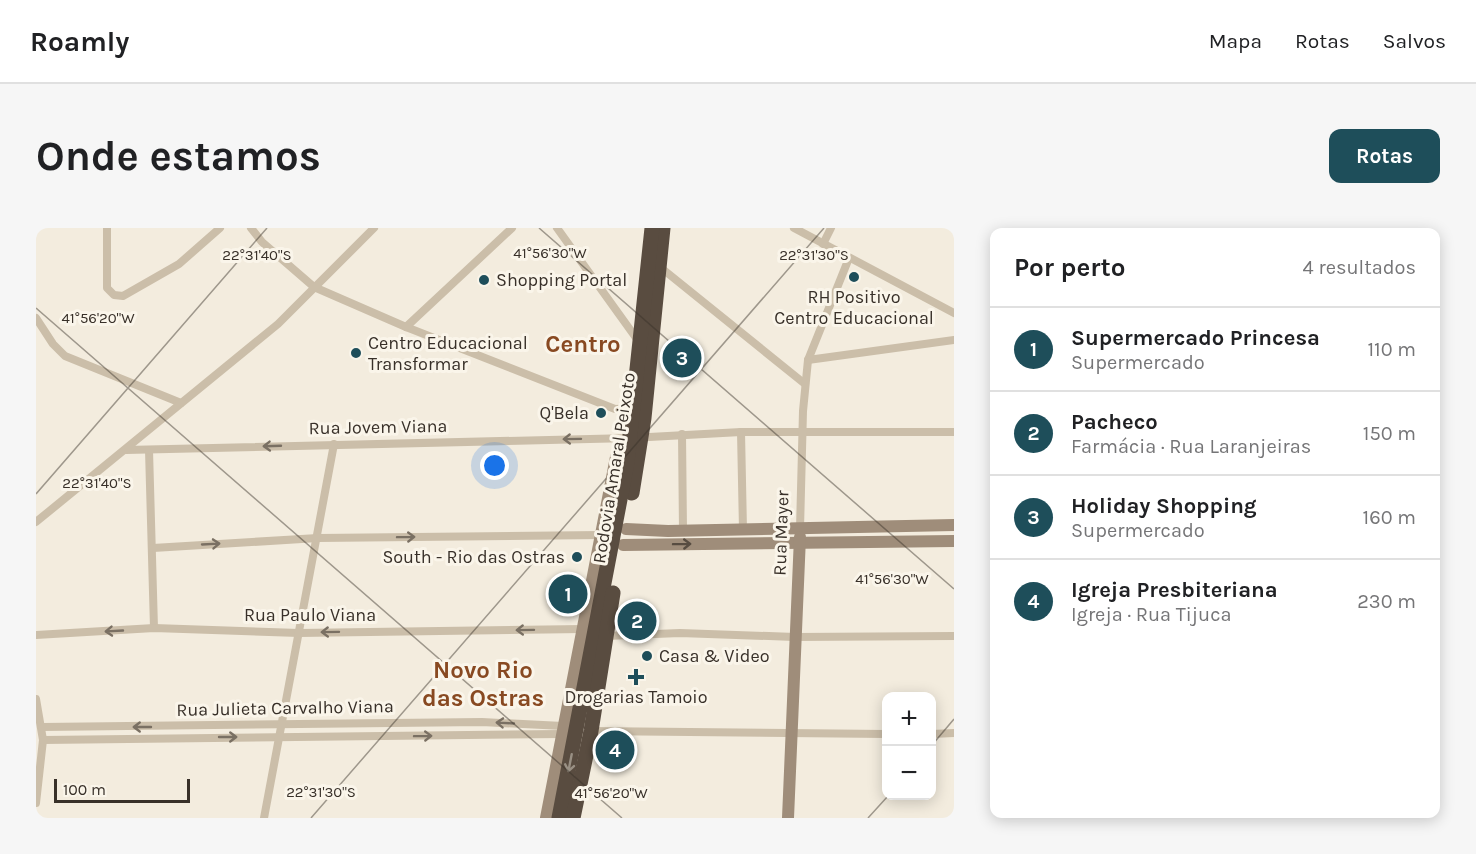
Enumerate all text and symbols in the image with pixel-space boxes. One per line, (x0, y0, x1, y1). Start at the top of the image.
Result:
text: Roamly (30, 25, 129, 58)
text: Mapa (1209, 29, 1262, 53)
text: Rotas (1295, 29, 1350, 53)
text: Salvos (1383, 29, 1446, 53)
button: Rotas (1329, 129, 1440, 183)
text: Onde estamos (36, 131, 321, 181)
text: 41°56'30"W (513, 244, 587, 262)
text: 22°31'40"S (222, 246, 292, 264)
text: 22°31'30"S (779, 246, 849, 264)
text: Por perto (1014, 252, 1125, 283)
text: 4 resultados (1303, 256, 1416, 279)
place label: Shopping Portal (496, 269, 627, 291)
marker: RH Positivo Centro Educacional (847, 270, 861, 284)
marker: Shopping Portal (477, 273, 491, 287)
place label: RH Positivo Centro Educacional (774, 286, 934, 329)
text: 41°56'20"W (61, 309, 135, 327)
text: Supermercado Princesa (1071, 325, 1320, 351)
district label: Centro (545, 330, 621, 358)
place label: Centro Educacional Transformar (368, 332, 528, 375)
pin: 3 (662, 336, 702, 380)
text: 1 (1030, 338, 1037, 361)
text: 110 m (1367, 338, 1416, 361)
marker: Centro Educacional Transformar (349, 346, 363, 360)
text: Supermercado (1071, 351, 1205, 374)
street label: Rodovia Amaral Peixoto (588, 371, 640, 565)
place label: Q'Bela (539, 402, 589, 424)
marker: Q'Bela (594, 406, 608, 420)
text: Pacheco (1071, 409, 1158, 435)
street label: Rua Jovem Viana (308, 415, 448, 439)
text: 2 (1027, 422, 1040, 445)
text: 150 m (1363, 422, 1416, 445)
one-way arrow (563, 433, 583, 445)
text: Farmácia · Rua Laranjeiras (1071, 435, 1311, 458)
one-way arrow (263, 440, 283, 452)
your location (480, 451, 509, 480)
text: 22°31'40"S (62, 474, 132, 492)
street label: Rua Mayer (769, 489, 794, 576)
text: Holiday Shopping (1071, 493, 1257, 519)
text: 3 (1027, 506, 1040, 529)
text: 160 m (1363, 506, 1416, 529)
text: Supermercado (1071, 519, 1205, 542)
one-way arrow (395, 531, 415, 543)
one-way arrow (671, 538, 691, 549)
one-way arrow (201, 539, 221, 550)
place label: South - Rio das Ostras (382, 546, 565, 568)
marker: South - Rio das Ostras (570, 550, 584, 564)
text: 41°56'30"W (855, 570, 929, 588)
pin: 1 (548, 572, 588, 616)
text: Igreja Presbiteriana (1071, 577, 1278, 603)
text: 4 (1028, 590, 1039, 613)
text: 230 m (1357, 590, 1416, 613)
pin: 2 (618, 598, 656, 644)
text: Igreja · Rua Tijuca (1071, 603, 1232, 626)
street label: Rua Paulo Viana (244, 604, 376, 626)
one-way arrow (516, 624, 535, 636)
one-way arrow (105, 625, 125, 636)
one-way arrow (321, 627, 341, 638)
place label: Casa & Video (659, 645, 770, 667)
marker: Casa & Video (640, 649, 654, 663)
district label: Novo Rio das Ostras (422, 656, 544, 712)
marker: Drogarias Tamoio (629, 670, 643, 684)
place label: Drogarias Tamoio (564, 686, 708, 708)
map controls (882, 692, 936, 800)
button: + (882, 692, 936, 746)
street label: Rua Julieta Carvalho Viana (176, 695, 394, 721)
one-way arrow (496, 718, 515, 729)
one-way arrow (133, 721, 153, 733)
pin: 4 (596, 728, 634, 772)
one-way arrow (412, 730, 432, 742)
one-way arrow (217, 731, 237, 743)
button: − (882, 746, 936, 800)
one-way arrow (564, 753, 575, 773)
scale bar (54, 776, 190, 804)
text: 100 m (63, 780, 106, 799)
text: 22°31'30"S (286, 783, 356, 801)
text: 41°56'20"W (574, 784, 648, 802)

